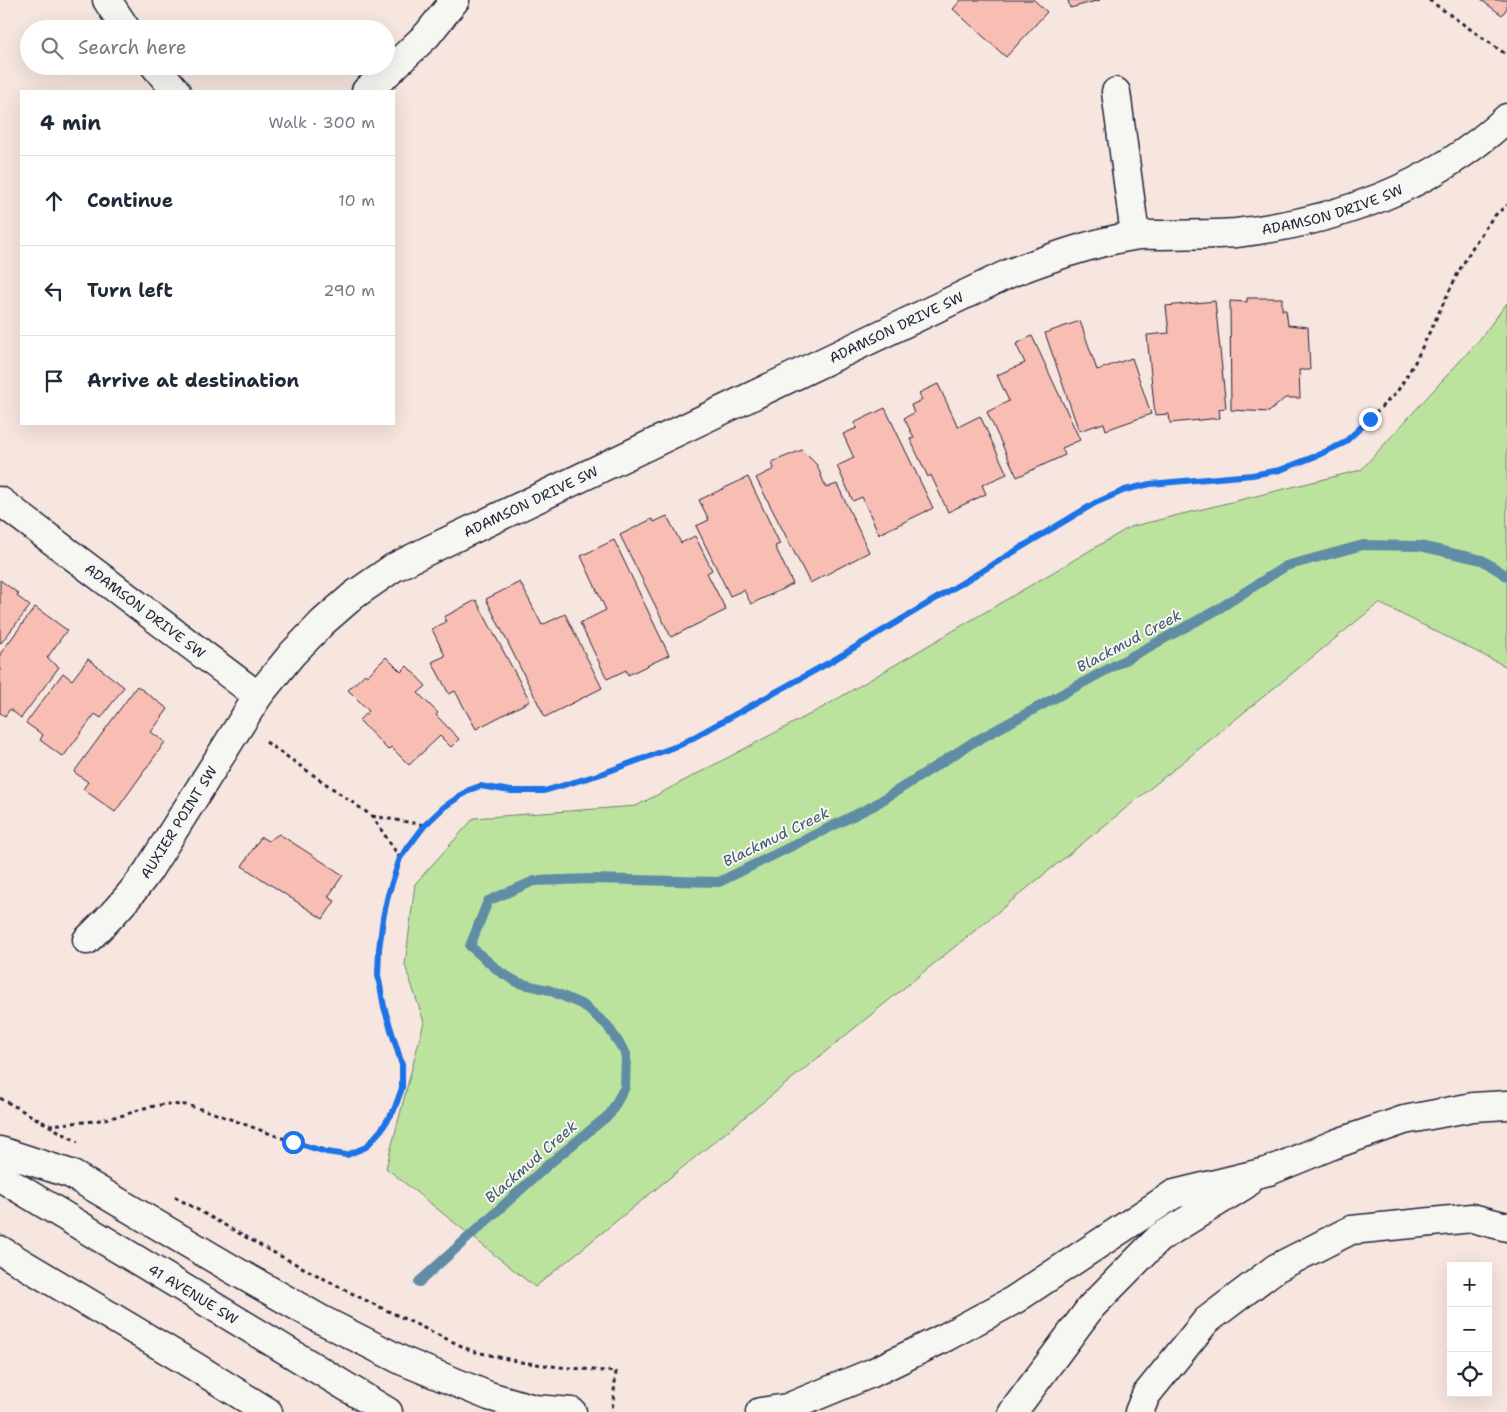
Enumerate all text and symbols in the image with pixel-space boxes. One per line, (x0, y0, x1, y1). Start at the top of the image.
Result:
search box (20, 20, 395, 75)
icon: search (38, 34, 66, 62)
text: Search here (78, 35, 187, 60)
text: 4 min (40, 109, 101, 137)
text: Walk · 300 m (268, 112, 375, 133)
street label: ADAMSON DRIVE SW (1260, 180, 1406, 239)
icon: ahead (40, 187, 68, 215)
text: Continue (87, 188, 173, 213)
text: 10 m (338, 190, 375, 211)
icon: left (40, 277, 68, 305)
text: Turn left (87, 278, 173, 303)
text: 290 m (323, 280, 375, 301)
street label: ADAMSON DRIVE SW (826, 288, 966, 367)
icon: arrive (40, 367, 68, 395)
text: Arrive at destination (87, 368, 299, 393)
route end (1359, 408, 1382, 431)
street label: ADAMSON DRIVE SW (461, 462, 601, 541)
street label: ADAMSON DRIVE SW (81, 559, 209, 662)
water label: Blackmud Creek (1073, 605, 1185, 677)
street label: AUXIER POINT SW (136, 762, 221, 882)
water label: Blackmud Creek (719, 802, 833, 871)
water label: Blackmud Creek (481, 1116, 582, 1208)
route start (282, 1131, 305, 1154)
street label: 41 AVENUE SW (145, 1260, 242, 1328)
map controls (1447, 1262, 1492, 1397)
button: + (1447, 1262, 1492, 1307)
button: − (1447, 1307, 1492, 1352)
button: locate (1447, 1352, 1492, 1397)

